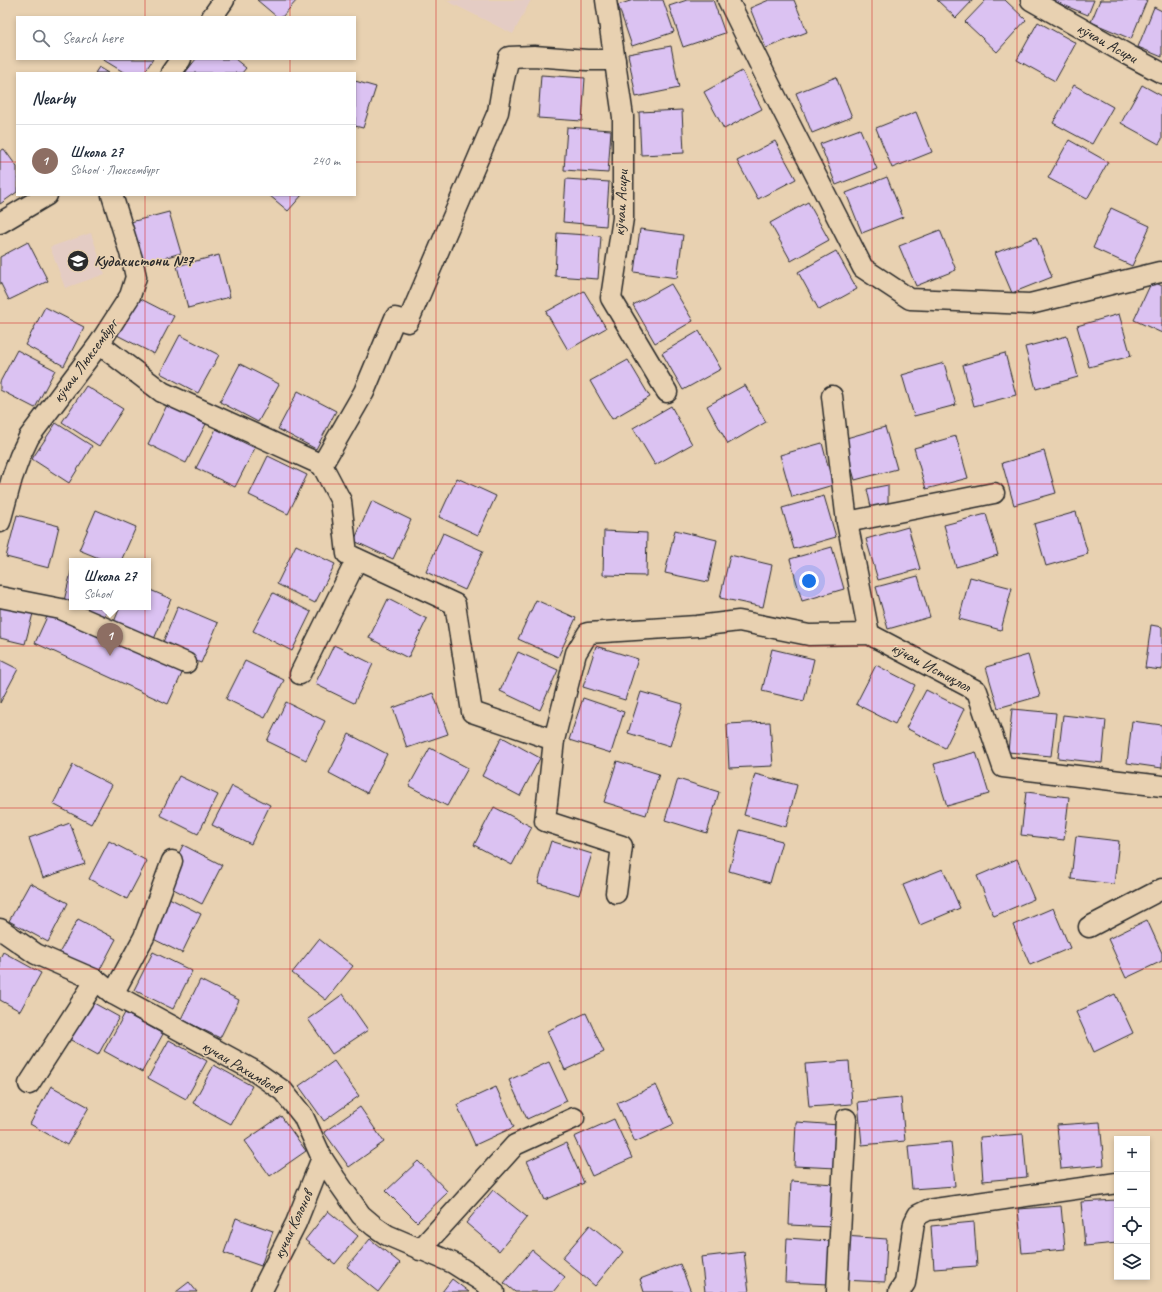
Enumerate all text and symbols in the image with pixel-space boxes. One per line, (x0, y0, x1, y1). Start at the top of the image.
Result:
search box (16, 16, 356, 60)
street label: кӯчаи Асири (1073, 18, 1142, 68)
icon: search (30, 27, 52, 49)
text: Search here (62, 29, 123, 48)
text: Nearby (32, 88, 75, 109)
text: Школа 27 (70, 143, 123, 162)
text: 1 (42, 153, 48, 169)
text: 240 m (312, 153, 340, 169)
text: School · Люксембург (70, 162, 158, 178)
street label: кӯчаи Асири (609, 168, 633, 237)
school or university icon: Кудакистони №7 (65, 248, 91, 274)
place label: Кудакистони №7 (94, 251, 195, 271)
street label: кӯчаи Люксембург (48, 313, 124, 407)
popup (69, 558, 151, 610)
text: Школа 27 (84, 567, 136, 586)
your location (799, 571, 819, 591)
text: School (84, 586, 112, 602)
pin: 1 (97, 623, 123, 656)
street label: кӯчаи Истиқлол (888, 638, 975, 697)
street label: кучаи Рахимбоев (198, 1036, 287, 1100)
map controls (1114, 1136, 1150, 1280)
button: + (1114, 1136, 1150, 1172)
button: − (1114, 1172, 1150, 1208)
street label: кучаи Колонов (268, 1184, 319, 1262)
button: locate (1114, 1208, 1150, 1244)
button: layers (1114, 1244, 1150, 1280)

